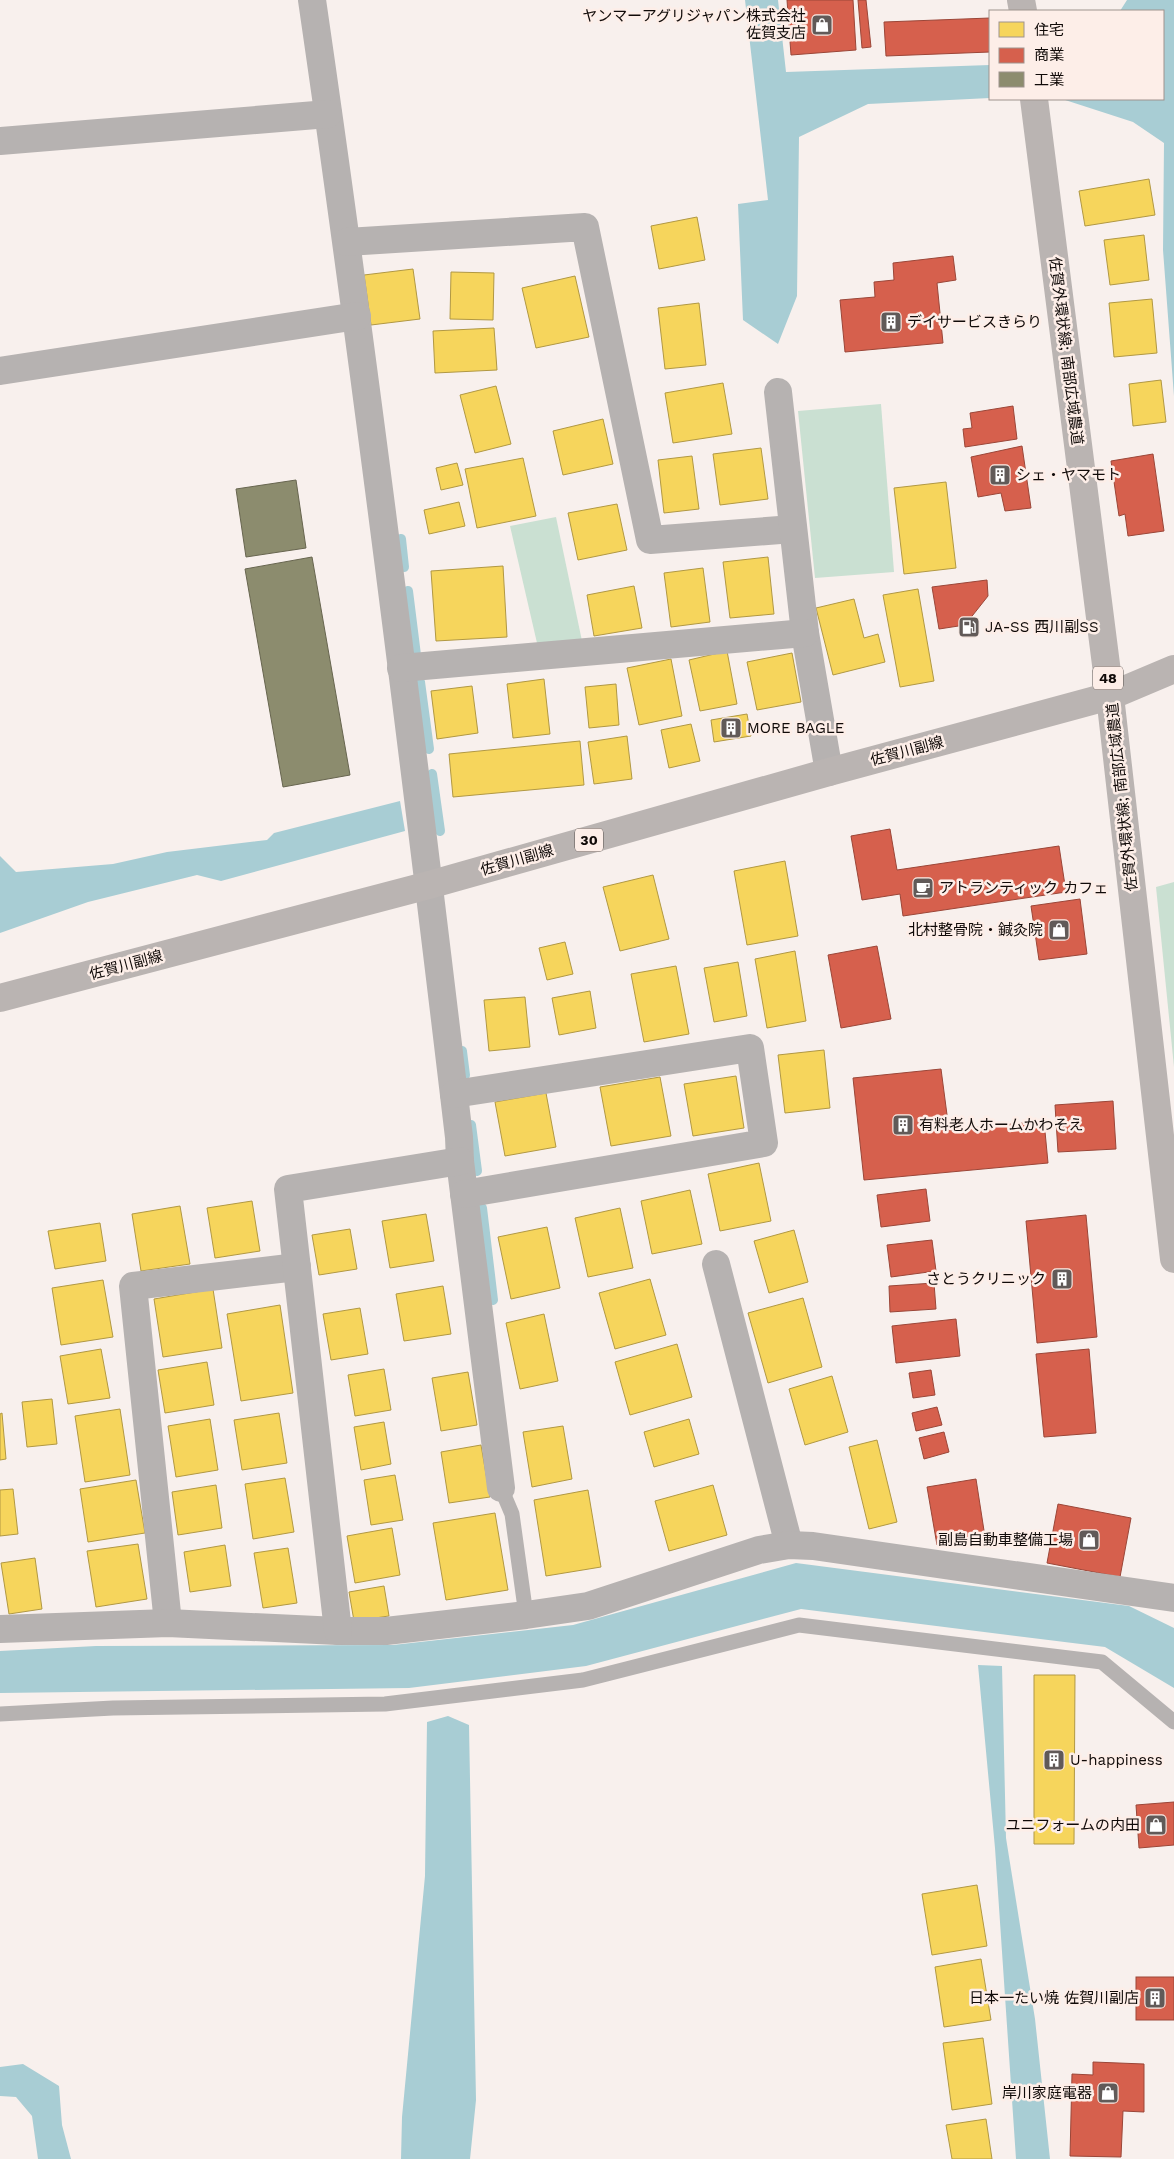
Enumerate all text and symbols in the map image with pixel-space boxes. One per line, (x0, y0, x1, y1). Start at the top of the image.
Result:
place label: ヤンマーアグリジャパン株式会社 佐賀支店 (582, 7, 806, 42)
legend (989, 10, 1164, 100)
shop icon: ヤンマーアグリジャパン株式会社 佐賀支店 (810, 13, 834, 37)
text: 住宅 (1034, 21, 1064, 39)
text: 商業 (1034, 46, 1064, 64)
text: 工業 (1034, 71, 1064, 89)
street label: 佐賀外環状線; 南部広域農道 (1046, 256, 1086, 446)
building icon: デイサービスきらり (879, 310, 903, 334)
place label: デイサービスきらり (907, 313, 1042, 331)
building icon: シェ・ヤマモト (988, 463, 1012, 487)
place label: シェ・ヤマモト (1016, 466, 1121, 484)
fuel station icon: JA-SS 西川副SS (957, 615, 981, 639)
place label: JA-SS 西川副SS (985, 618, 1099, 636)
road number: 48 (1093, 666, 1123, 690)
street label: 佐賀外環状線; 南部広域農道 (1103, 702, 1141, 892)
building icon: MORE BAGLE (719, 716, 743, 740)
place label: MORE BAGLE (747, 719, 844, 737)
street label: 佐賀川副線 (868, 733, 946, 769)
road number: 30 (575, 828, 603, 852)
street label: 佐賀川副線 (478, 841, 556, 879)
cafe icon: アトランティック カフェ (911, 876, 935, 900)
place label: アトランティック カフェ (939, 879, 1108, 897)
shop icon: 北村整骨院・鍼灸院 (1047, 918, 1071, 942)
place label: 北村整骨院・鍼灸院 (908, 921, 1043, 939)
street label: 佐賀川副線 (87, 947, 165, 983)
building icon: 有料老人ホームかわそえ (891, 1113, 915, 1137)
place label: 有料老人ホームかわそえ (919, 1116, 1084, 1134)
building icon: さとうクリニック (1050, 1267, 1074, 1291)
place label: さとうクリニック (926, 1270, 1046, 1288)
shop icon: 副島自動車整備工場 (1077, 1528, 1101, 1552)
place label: 副島自動車整備工場 (938, 1531, 1073, 1549)
building icon: U-happiness (1042, 1748, 1066, 1772)
place label: U-happiness (1070, 1751, 1163, 1769)
shop icon: ユニフォームの内田 (1144, 1813, 1168, 1837)
place label: ユニフォームの内田 (1005, 1816, 1140, 1834)
building icon: 日本一たい焼 佐賀川副店 (1143, 1986, 1167, 2010)
place label: 日本一たい焼 佐賀川副店 (969, 1989, 1139, 2007)
shop icon: 岸川家庭電器 (1096, 2081, 1120, 2105)
place label: 岸川家庭電器 (1002, 2084, 1092, 2102)

